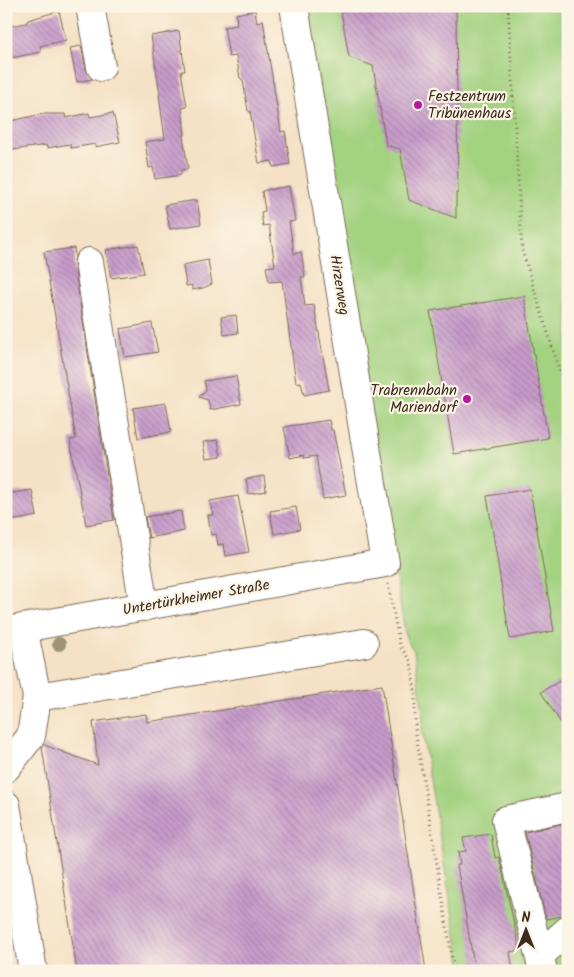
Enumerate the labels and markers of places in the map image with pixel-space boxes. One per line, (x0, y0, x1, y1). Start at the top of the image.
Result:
place label: Festzentrum Tribünenhaus (428, 85, 512, 126)
marker: Festzentrum Tribünenhaus (412, 99, 424, 111)
place label: Trabrennbahn Mariendorf (370, 379, 458, 420)
marker: Trabrennbahn Mariendorf (461, 393, 473, 405)

